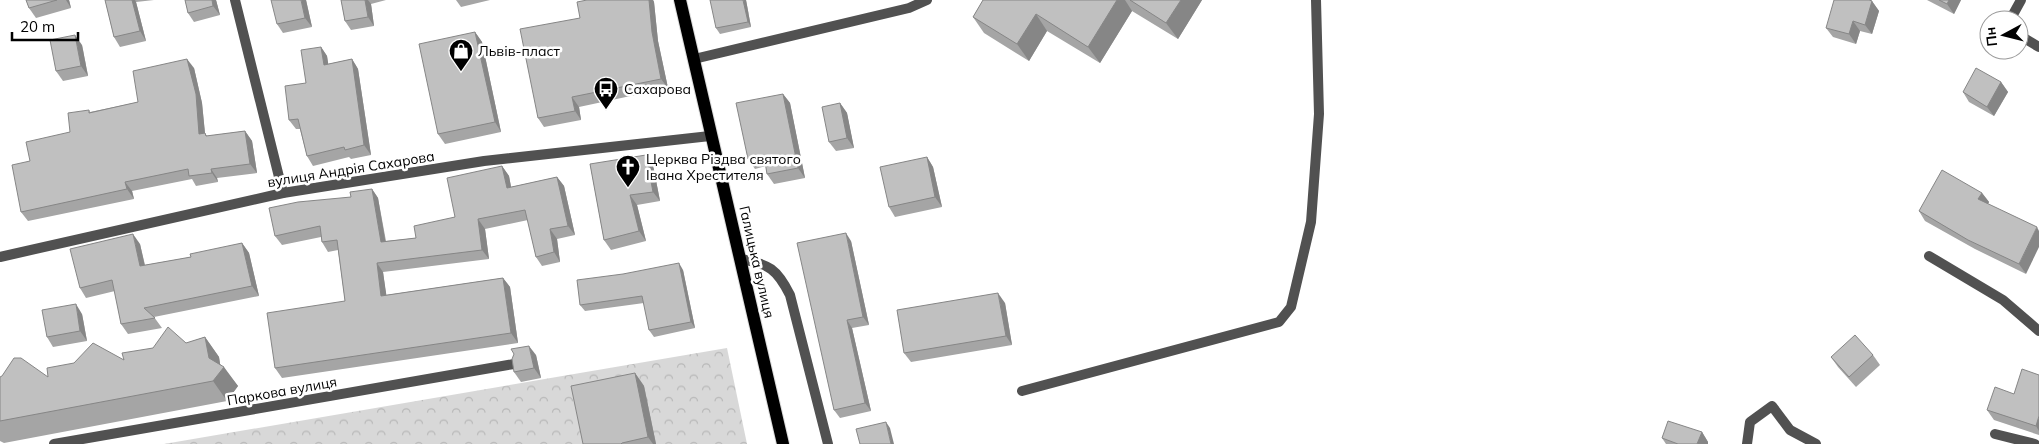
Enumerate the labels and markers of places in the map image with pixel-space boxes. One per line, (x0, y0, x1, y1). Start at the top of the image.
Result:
shop icon: Львів-пласт (448, 38, 474, 72)
place label: Львів-пласт (478, 42, 561, 60)
bus stop icon: Сахарова (593, 76, 619, 110)
place label: Сахарова (624, 80, 691, 98)
place label: Церква Різдва святого Івана Хрестителя (646, 150, 801, 184)
church icon: Церква Різдва святого Івана Хрестителя (615, 154, 641, 188)

